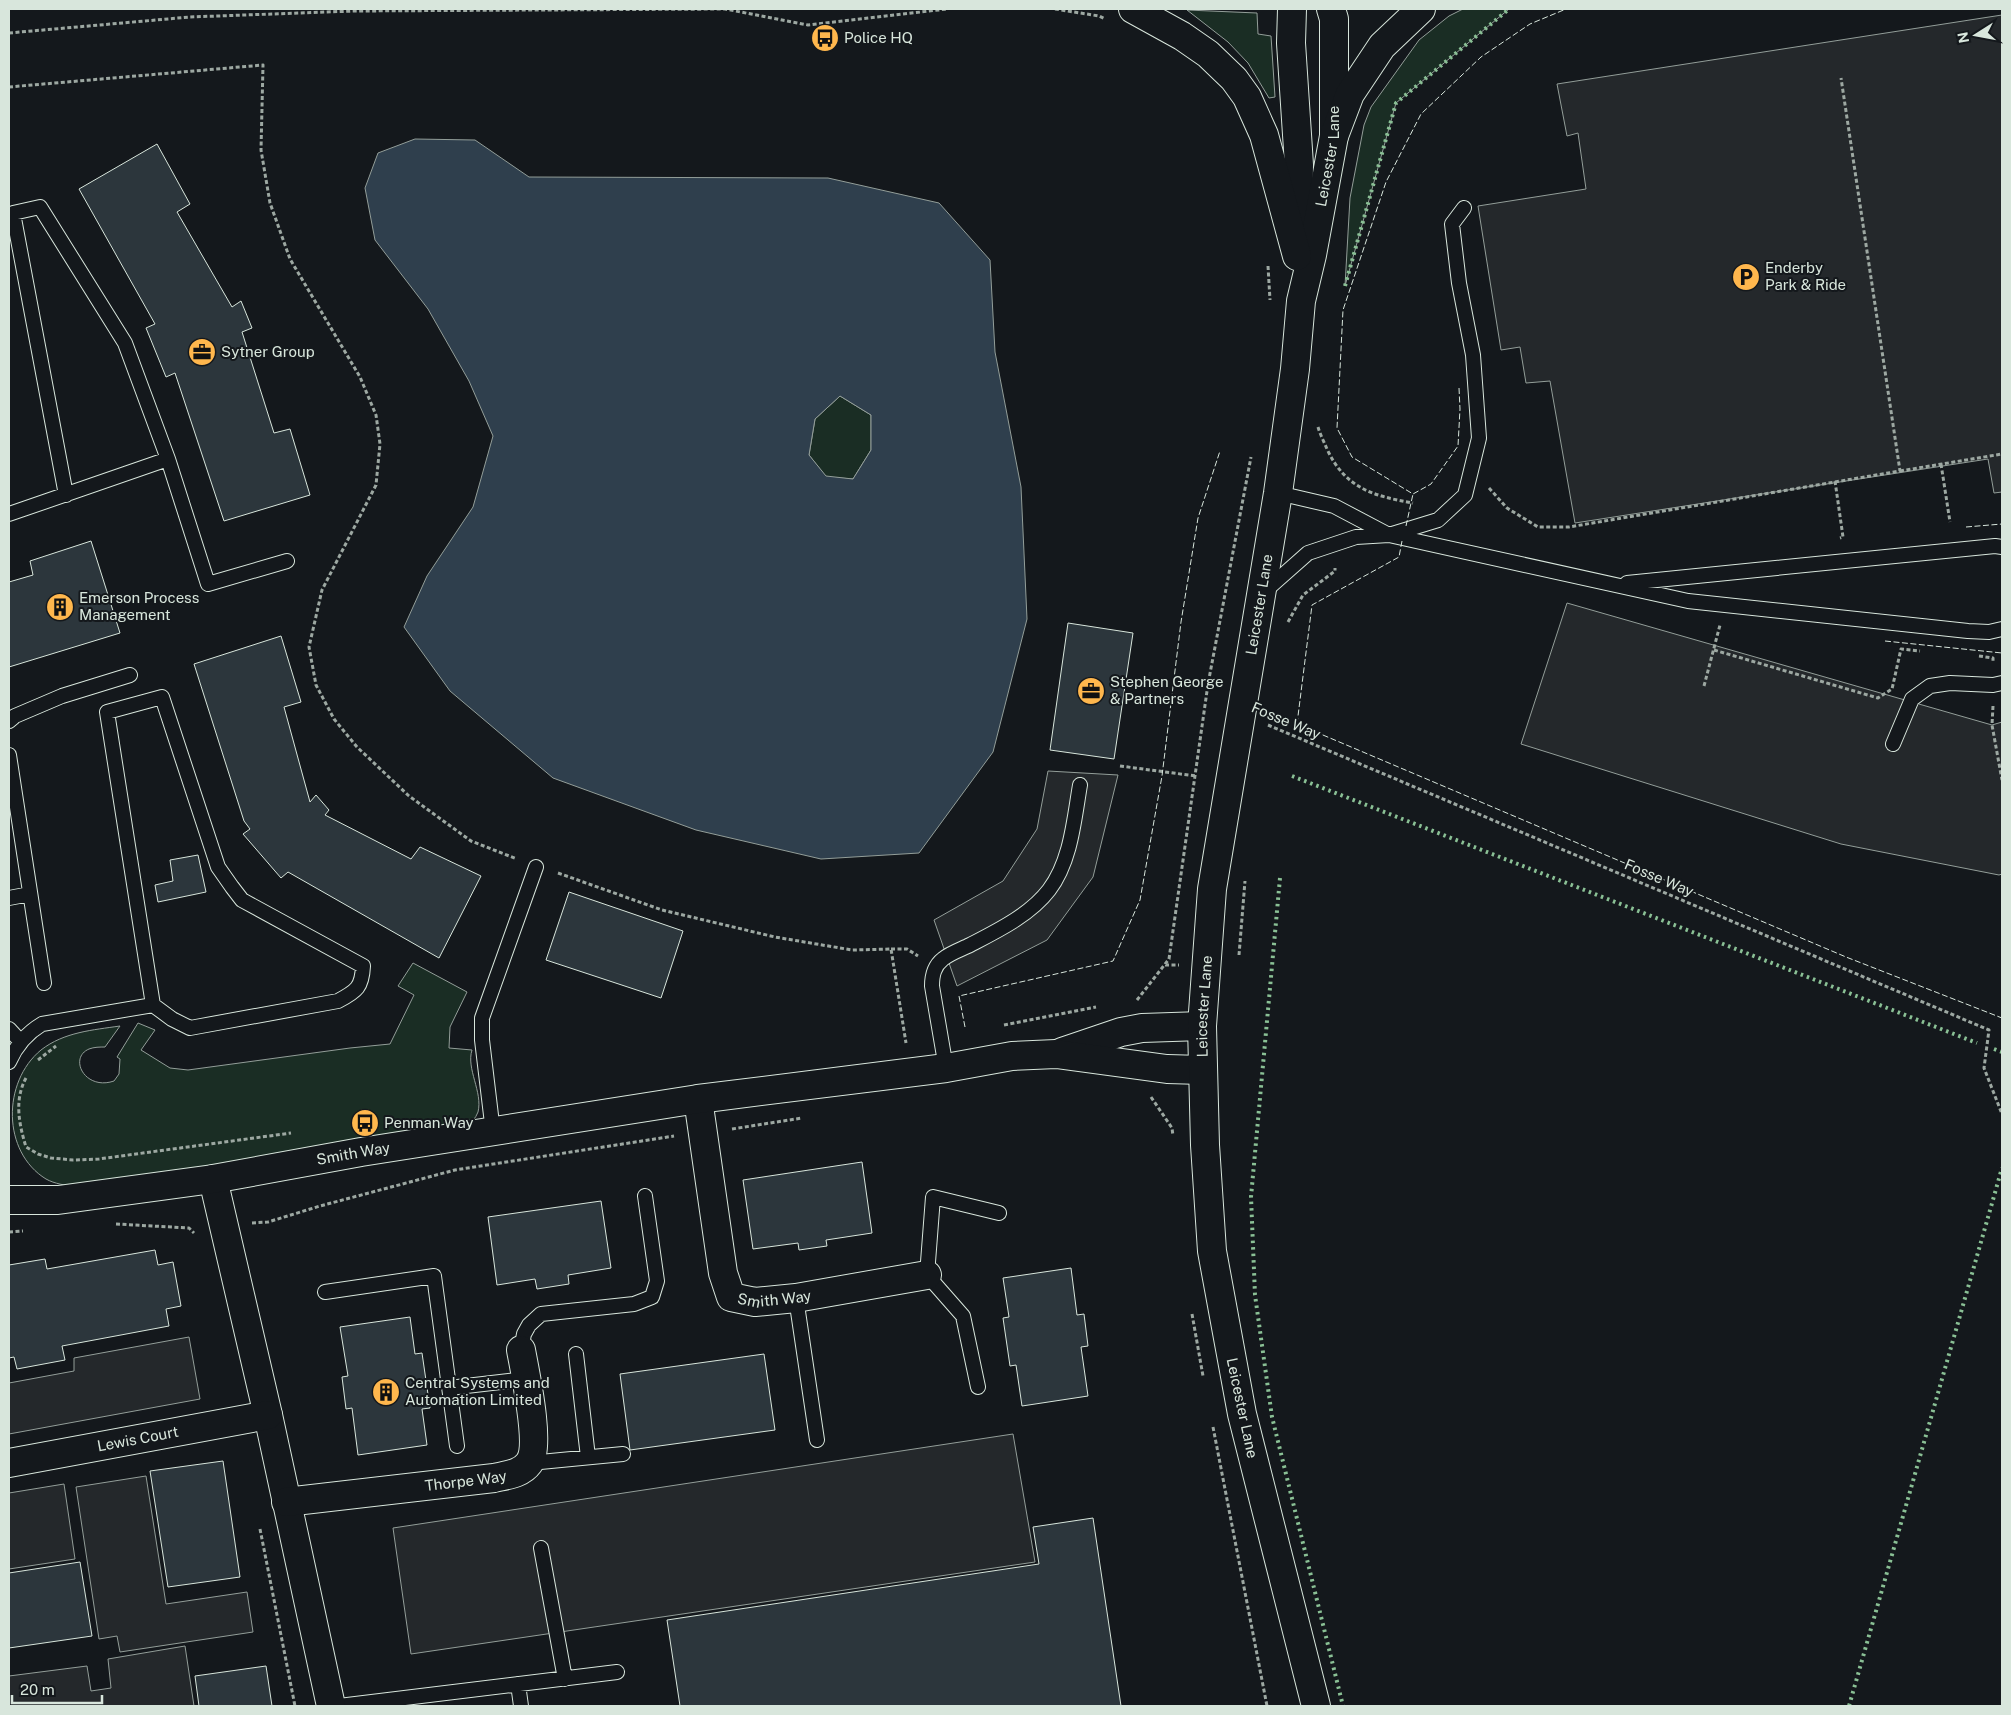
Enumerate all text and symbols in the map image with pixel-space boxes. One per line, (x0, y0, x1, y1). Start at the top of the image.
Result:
north arrow (1951, 10, 2001, 60)
bus stop icon: Police HQ (810, 23, 840, 53)
place label: Police HQ (844, 29, 913, 46)
text: N (1954, 31, 1972, 44)
street label: Leicester Lane (1312, 106, 1342, 208)
place label: Enderby Park & Ride (1765, 259, 1846, 293)
parking icon: Enderby Park & Ride (1731, 262, 1761, 292)
office icon: Sytner Group (187, 337, 217, 367)
place label: Sytner Group (221, 343, 315, 360)
street label: Leicester Lane (1242, 553, 1276, 656)
place label: Emerson Process Management (79, 589, 199, 623)
building icon: Emerson Process Management (45, 592, 75, 622)
place label: Stephen George & Partners (1110, 673, 1223, 707)
office icon: Stephen George & Partners (1076, 676, 1106, 706)
street label: Fosse Way (1249, 698, 1323, 743)
street label: Fosse Way (1622, 855, 1696, 900)
street label: Leicester Lane (1193, 955, 1215, 1058)
bus stop icon: Penman Way (350, 1108, 380, 1138)
place label: Penman Way (384, 1114, 474, 1131)
street label: Smith Way (315, 1139, 391, 1168)
street label: Smith Way (736, 1286, 813, 1311)
street label: Leicester Lane (1224, 1356, 1261, 1460)
place label: Central Systems and Automation Limited (405, 1374, 550, 1408)
building icon: Central Systems and Automation Limited (371, 1377, 401, 1407)
street label: Lewis Court (96, 1423, 180, 1455)
street label: Thorpe Way (424, 1467, 508, 1494)
scale bar (12, 1672, 102, 1704)
text: 20 m (20, 1681, 55, 1698)

